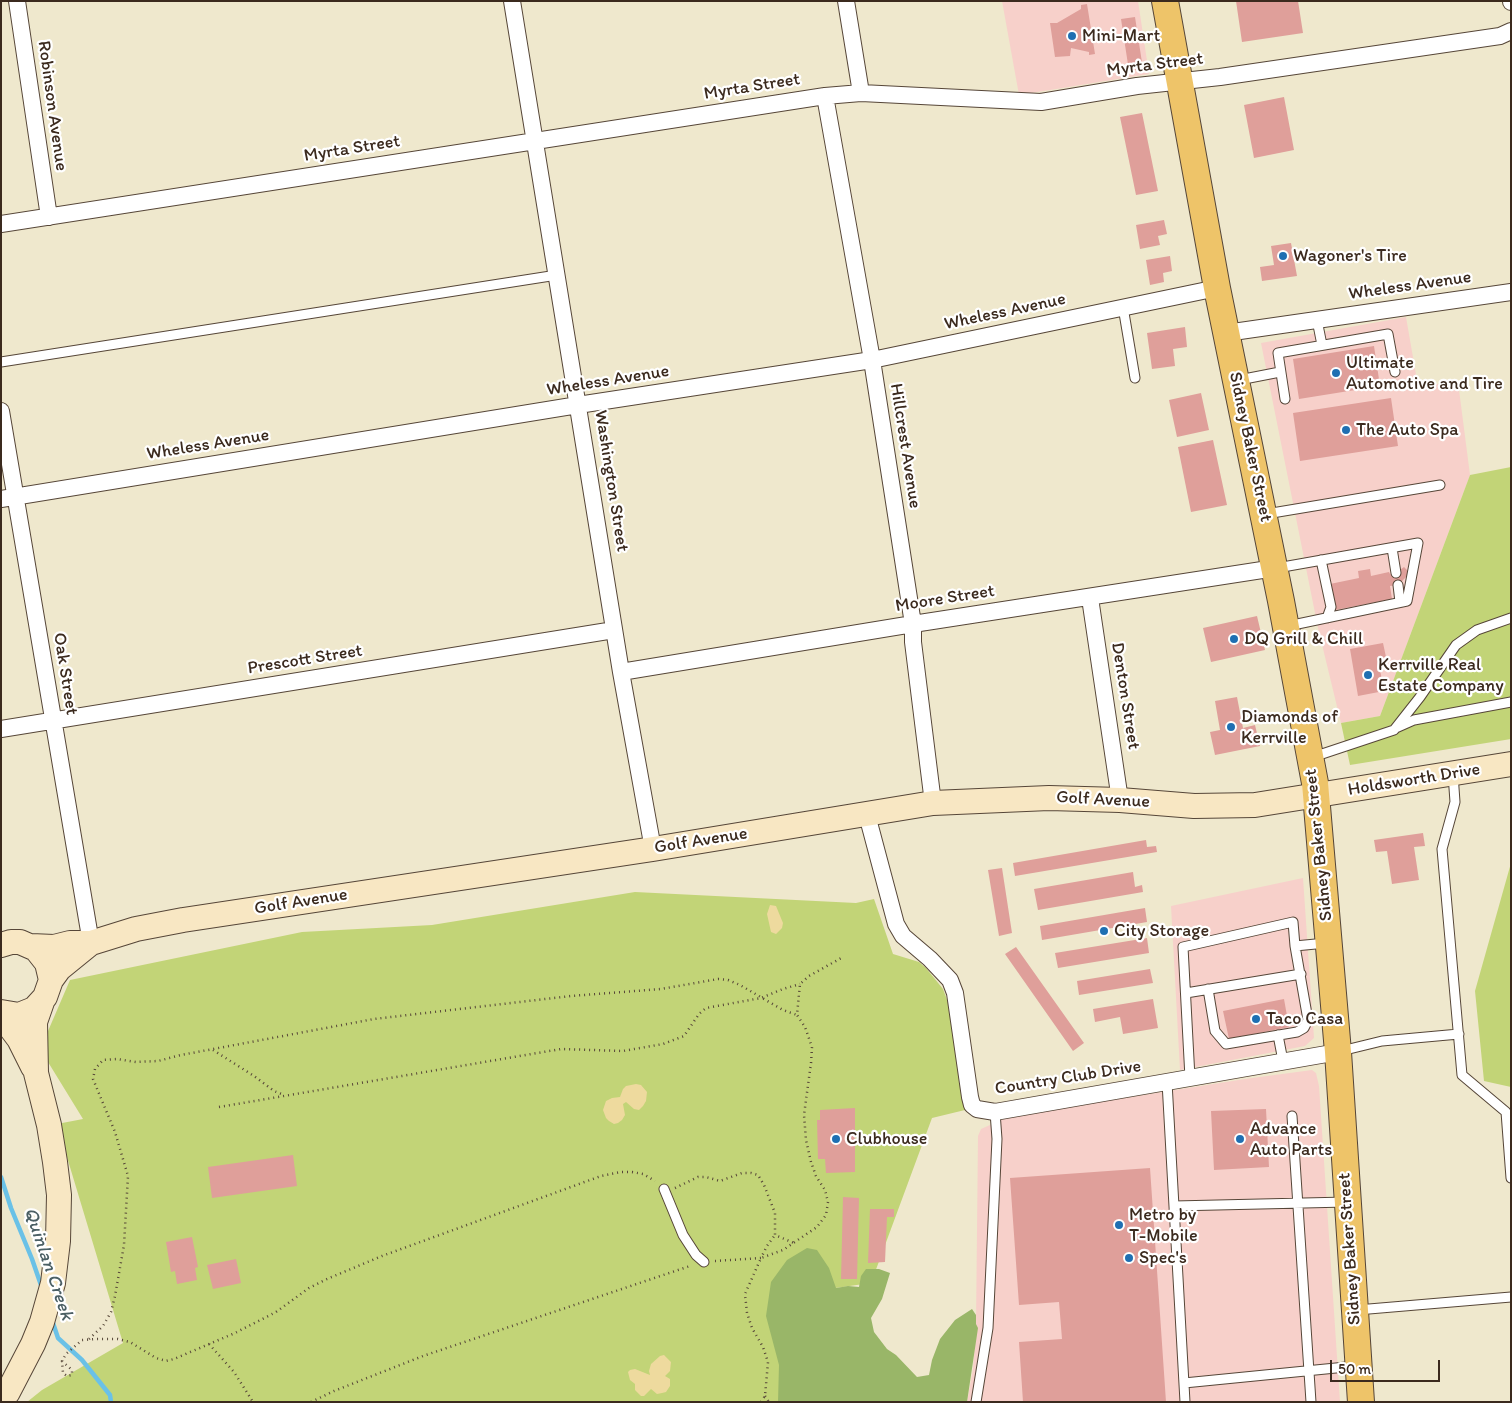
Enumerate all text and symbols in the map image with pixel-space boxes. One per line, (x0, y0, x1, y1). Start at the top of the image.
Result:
place label: Mini-Mart (1082, 25, 1160, 47)
marker: Mini-Mart (1066, 30, 1078, 42)
street label: Robinson Avenue (32, 39, 72, 173)
street label: Myrta Street (1105, 48, 1205, 82)
street label: Myrta Street (702, 69, 802, 105)
street label: Myrta Street (302, 131, 402, 167)
place label: Wagoner's Tire (1293, 245, 1407, 267)
marker: Wagoner's Tire (1277, 250, 1289, 262)
street label: Wheless Avenue (1347, 267, 1473, 305)
street label: Wheless Avenue (942, 289, 1068, 335)
place label: Ultimate Automotive and Tire (1346, 352, 1503, 394)
street label: Wheless Avenue (545, 361, 671, 401)
marker: Ultimate Automotive and Tire (1330, 367, 1342, 379)
street label: Sidney Baker Street (1224, 370, 1276, 524)
street label: Hillcrest Avenue (884, 382, 926, 510)
street label: Washington Street (589, 409, 633, 553)
place label: The Auto Spa (1356, 419, 1459, 441)
marker: The Auto Spa (1340, 424, 1352, 436)
street label: Wheless Avenue (145, 425, 271, 465)
street label: Moore Street (894, 581, 996, 617)
place label: DQ Grill & Chill (1244, 628, 1363, 650)
street label: Oak Street (48, 631, 82, 717)
marker: DQ Grill & Chill (1228, 633, 1240, 645)
street label: Prescott Street (246, 640, 364, 680)
street label: Denton Street (1106, 641, 1144, 751)
place label: Kerrville Real Estate Company (1378, 654, 1504, 696)
marker: Kerrville Real Estate Company (1362, 669, 1374, 681)
place label: Diamonds of Kerrville (1241, 706, 1338, 749)
marker: Diamonds of Kerrville (1225, 721, 1237, 733)
street label: Holdsworth Drive (1346, 759, 1482, 801)
street label: Sidney Baker Street (1300, 768, 1338, 922)
street label: Golf Avenue (1056, 787, 1150, 813)
street label: Golf Avenue (653, 823, 749, 859)
street label: Golf Avenue (253, 884, 349, 920)
place label: City Storage (1114, 920, 1209, 942)
marker: City Storage (1098, 925, 1110, 937)
place label: Taco Casa (1266, 1008, 1343, 1030)
marker: Taco Casa (1250, 1013, 1262, 1025)
street label: Country Club Drive (993, 1056, 1143, 1100)
place label: Advance Auto Parts (1250, 1118, 1332, 1160)
place label: Clubhouse (846, 1128, 927, 1150)
marker: Clubhouse (830, 1133, 842, 1145)
marker: Advance Auto Parts (1234, 1133, 1246, 1145)
street label: Sidney Baker Street (1334, 1172, 1366, 1326)
place label: Metro by T-Mobile (1129, 1204, 1198, 1246)
water label: Quinlan Creek (18, 1205, 78, 1323)
marker: Metro by T-Mobile (1113, 1219, 1125, 1231)
place label: Spec's (1139, 1247, 1187, 1269)
marker: Spec's (1123, 1252, 1135, 1264)
scale bar (1332, 1350, 1442, 1382)
text: 50 m (1338, 1360, 1371, 1378)

